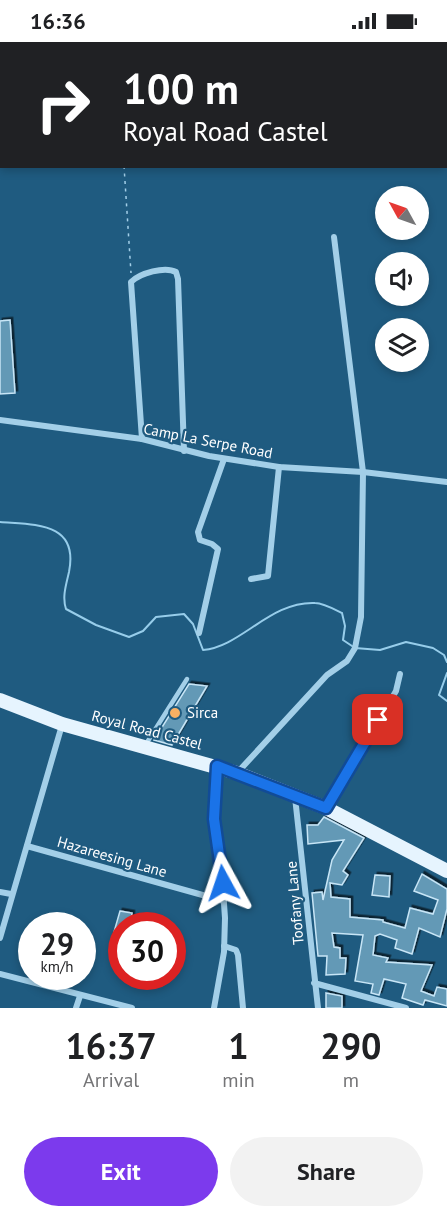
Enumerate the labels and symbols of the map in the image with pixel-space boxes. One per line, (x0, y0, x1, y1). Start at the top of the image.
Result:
north arrow (375, 186, 429, 240)
street label: Camp La Serpe Road (142, 419, 274, 462)
pin (352, 694, 403, 745)
place label: Sirca (187, 703, 218, 722)
street label: Royal Road Castel (90, 706, 205, 754)
marker: Sirca (168, 706, 182, 720)
street label: Hazareesing Lane (55, 832, 169, 881)
position arrow (191, 851, 255, 915)
street label: Toofany Lane (281, 860, 308, 946)
speed limit sign: 30 (108, 912, 186, 990)

